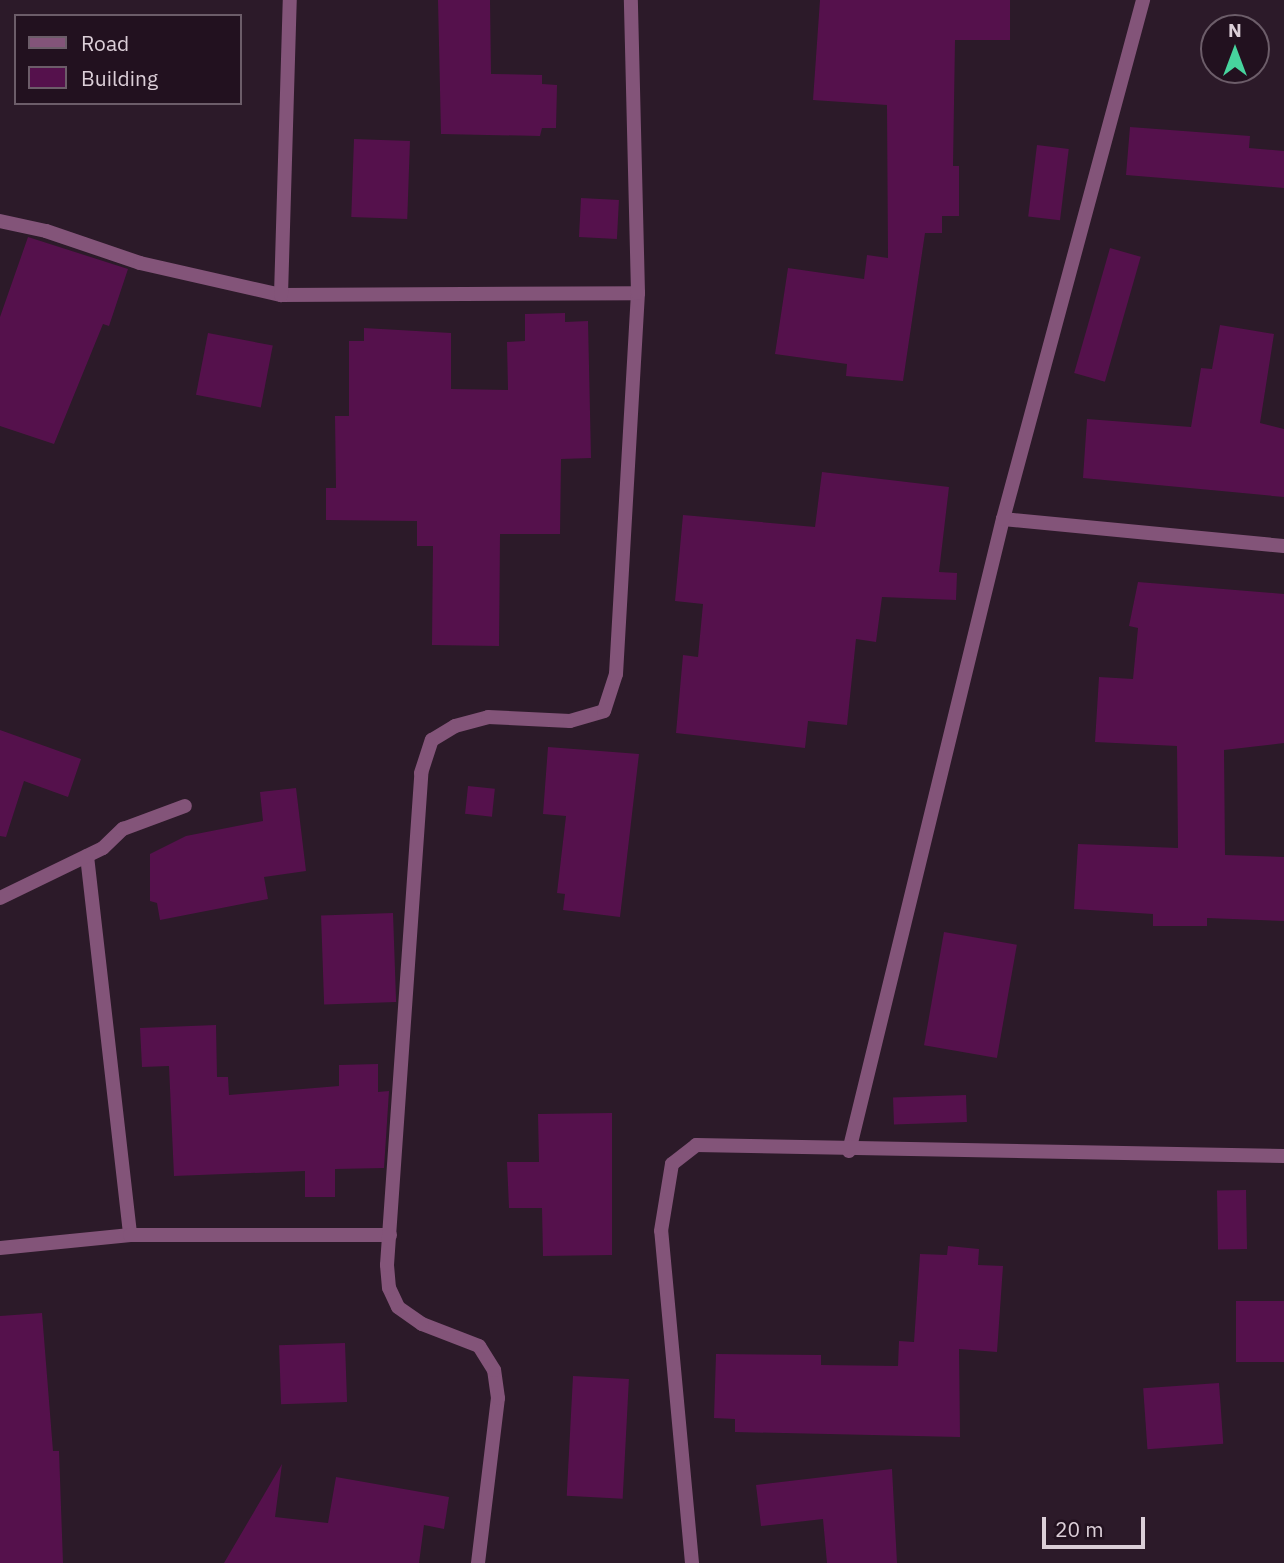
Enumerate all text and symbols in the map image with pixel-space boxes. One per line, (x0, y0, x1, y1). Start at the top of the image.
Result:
legend (14, 14, 242, 105)
north arrow (1200, 14, 1270, 84)
text: N (1228, 18, 1242, 42)
text: Road (81, 29, 129, 57)
text: Building (81, 64, 158, 92)
scale bar (1046, 1504, 1149, 1548)
text: 20 m (1055, 1515, 1104, 1543)

